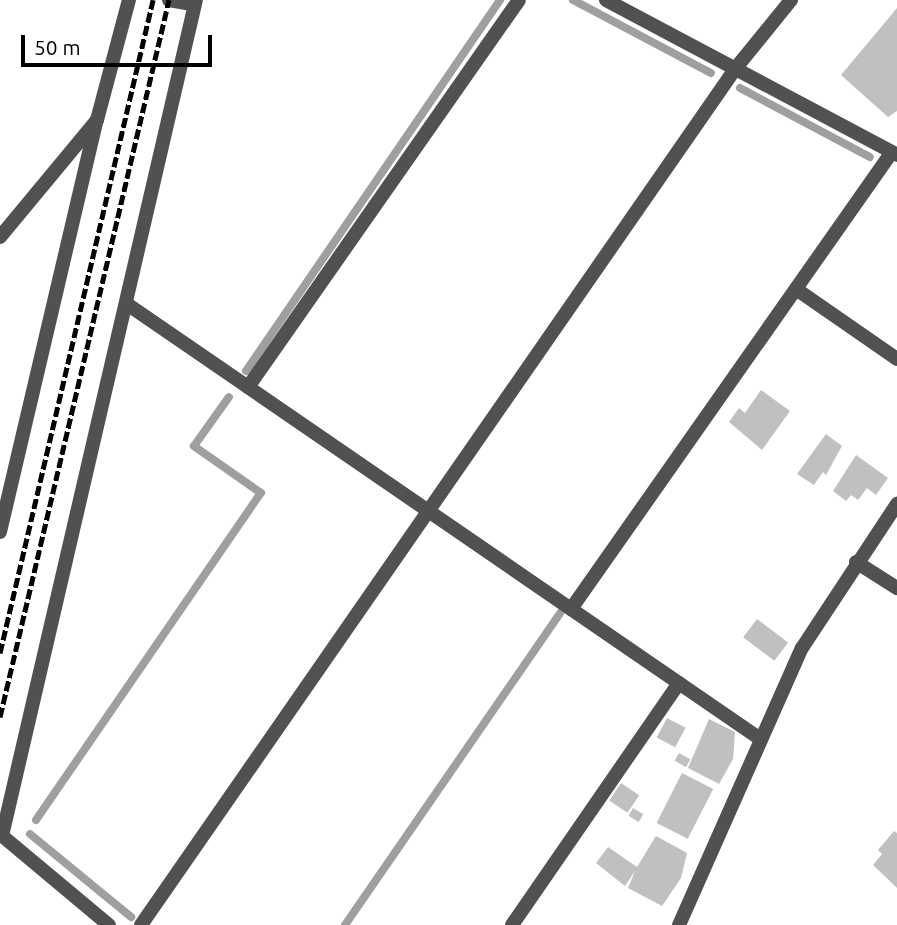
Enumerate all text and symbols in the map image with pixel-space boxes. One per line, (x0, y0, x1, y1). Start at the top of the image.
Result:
scale bar (24, 21, 215, 65)
text: 50 m (34, 35, 81, 59)

